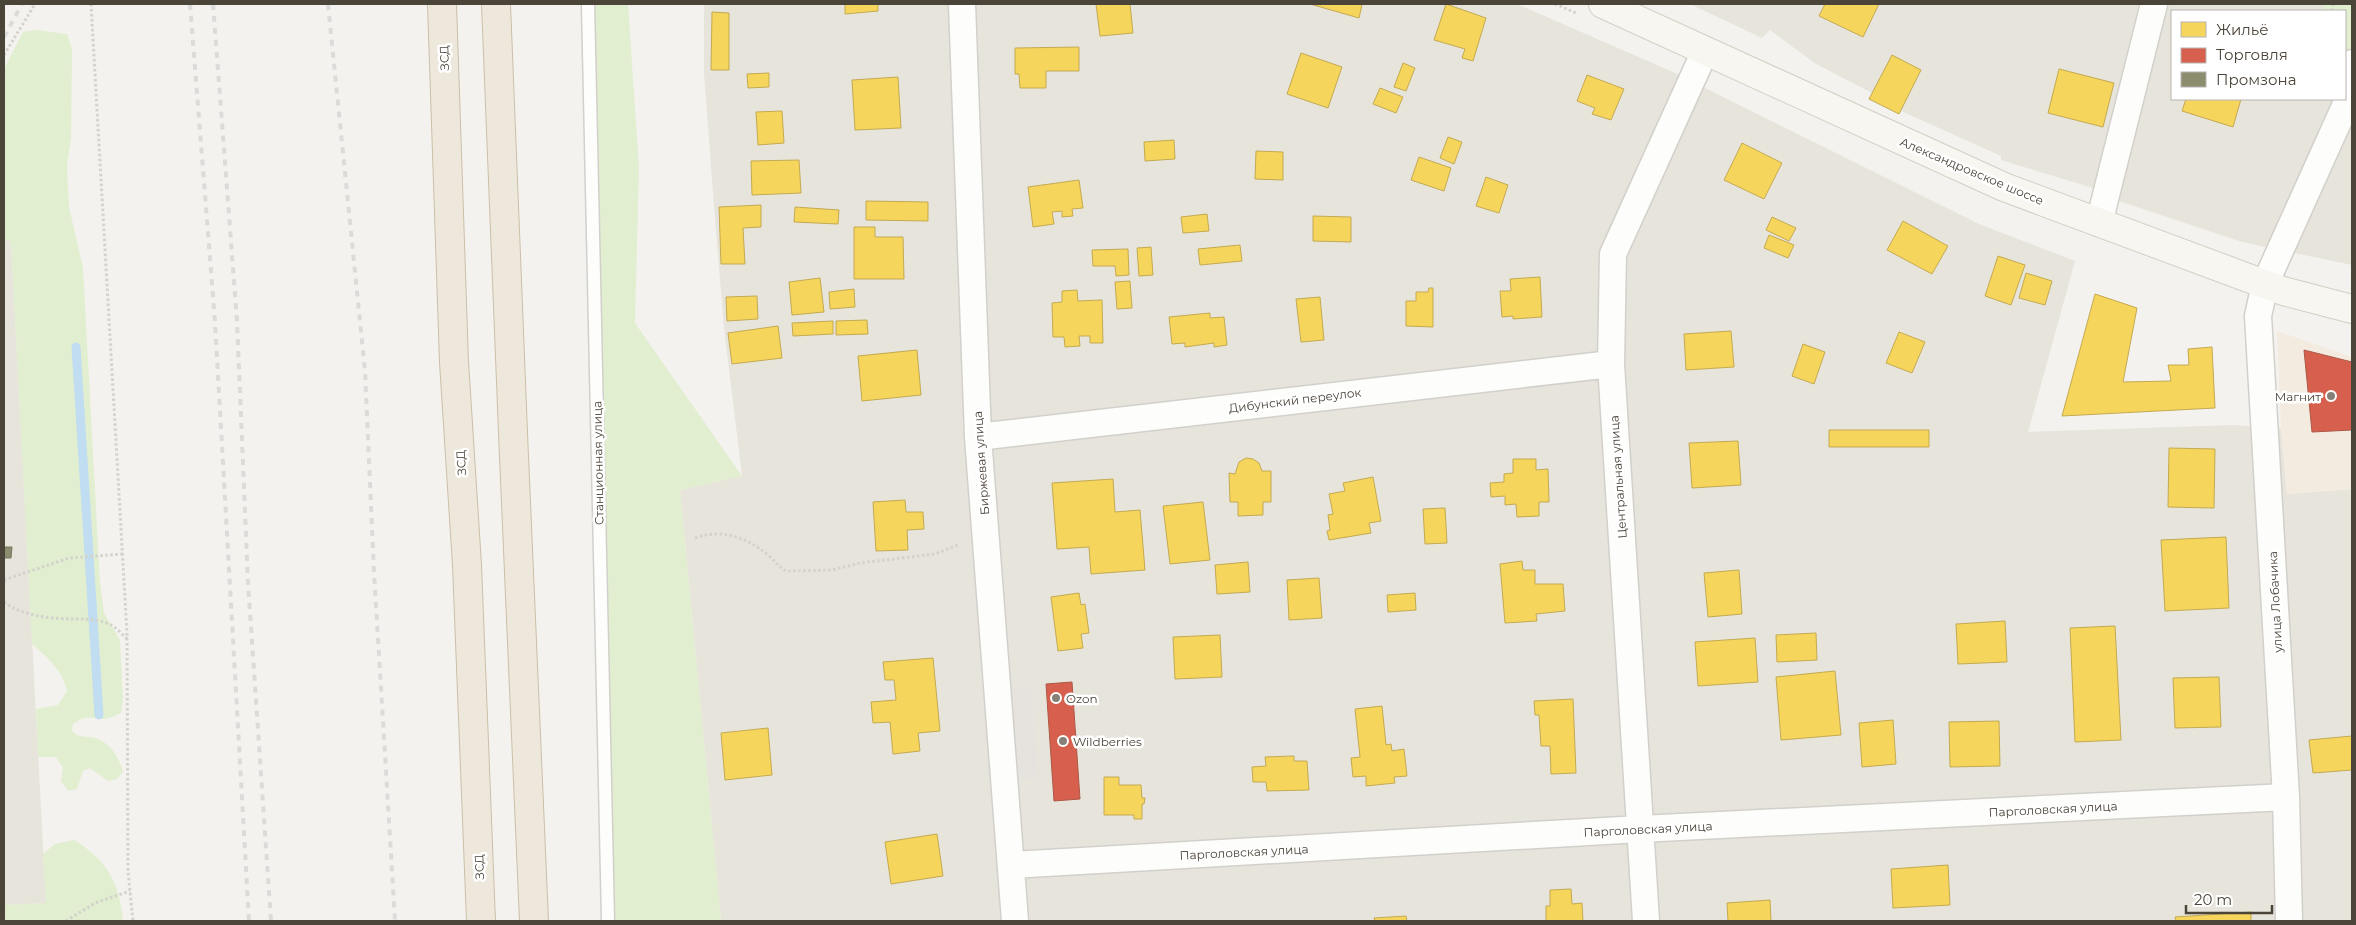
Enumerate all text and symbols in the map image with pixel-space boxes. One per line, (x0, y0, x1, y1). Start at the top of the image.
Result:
legend (2171, 10, 2346, 100)
text: Жильё (2216, 20, 2269, 39)
street label: ЗСД (436, 45, 452, 71)
text: Торговля (2216, 45, 2288, 64)
text: Промзона (2216, 70, 2296, 89)
street label: Александровское шоссе (1898, 134, 2046, 208)
street label: Дибунский переулок (1228, 384, 1362, 416)
place label: Магнит (2275, 389, 2321, 404)
marker: Магнит (2325, 390, 2337, 402)
street label: Станционная улица (589, 401, 607, 525)
street label: Биржевая улица (970, 410, 992, 516)
street label: Центральная улица (1606, 415, 1630, 539)
street label: ЗСД (453, 449, 469, 476)
street label: улица Лобачика (2265, 551, 2285, 654)
place label: Ozon (1066, 691, 1098, 706)
marker: Ozon (1050, 692, 1062, 704)
place label: Wildberries (1073, 734, 1142, 749)
marker: Wildberries (1057, 735, 1069, 747)
street label: Парголовская улица (1988, 798, 2118, 820)
street label: Парголовская улица (1583, 818, 1713, 840)
street label: Парголовская улица (1179, 841, 1309, 863)
street label: ЗСД (471, 854, 487, 880)
scale bar (2186, 882, 2272, 914)
text: 20 m (2194, 890, 2232, 909)

